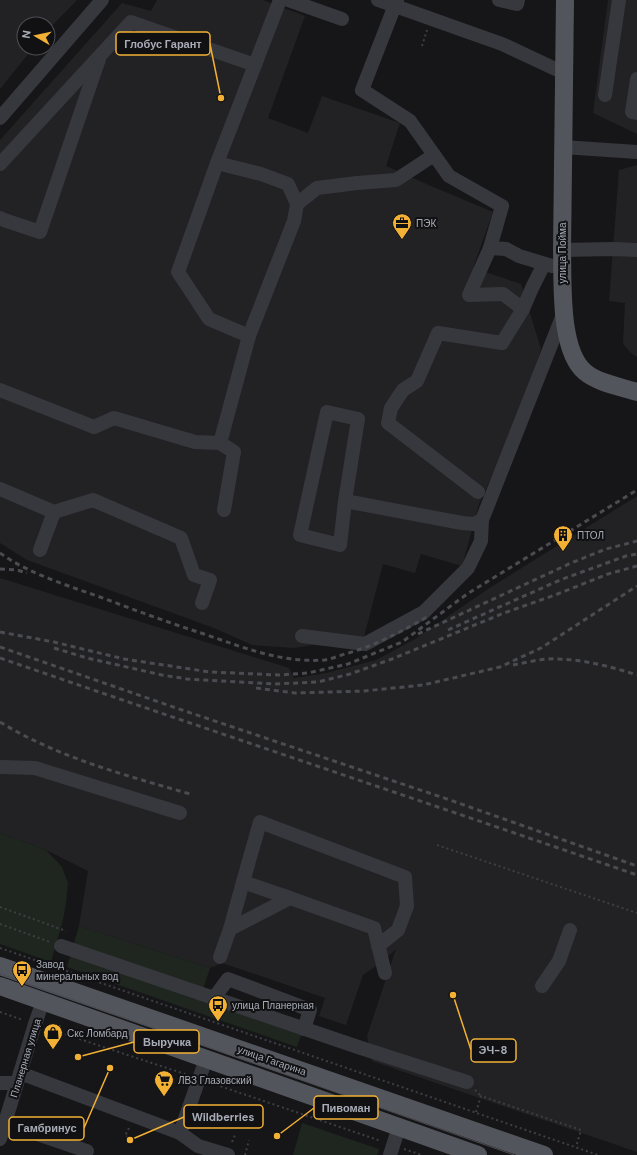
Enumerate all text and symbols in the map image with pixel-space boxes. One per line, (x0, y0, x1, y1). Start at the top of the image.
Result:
north arrow (16, 16, 56, 56)
text: N (19, 29, 34, 39)
callout: Глобус Гарант (116, 32, 210, 55)
text: Глобус Гарант (124, 37, 202, 51)
office icon: ПЭК (391, 212, 413, 240)
place label: ПЭК (416, 217, 436, 230)
street label: улица Пойма (556, 222, 569, 283)
building icon: ПТОЛ (552, 524, 574, 552)
place label: ПТОЛ (577, 529, 604, 542)
place label: Завод минеральных вод (36, 958, 119, 983)
bus stop icon: Завод минеральных вод (11, 959, 33, 987)
bus stop icon: улица Планерная (207, 994, 229, 1022)
place label: улица Планерная (232, 999, 314, 1012)
street label: Планерная улица (7, 1017, 44, 1099)
shop icon: Скс Ломбард (42, 1022, 64, 1050)
place label: Скс Ломбард (67, 1027, 128, 1040)
callout: Выручка (134, 1030, 199, 1053)
text: Выручка (143, 1035, 192, 1049)
callout: ЭЧ-8 (471, 1039, 516, 1062)
street label: улица Гагарина (236, 1043, 308, 1078)
text: ЭЧ-8 (479, 1043, 507, 1057)
supermarket icon: ЛВЗ Глазовский (153, 1069, 175, 1097)
place label: ЛВЗ Глазовский (178, 1074, 252, 1087)
callout: Пивоман (314, 1096, 378, 1119)
text: Пивоман (322, 1101, 370, 1115)
callout: Wildberries (184, 1105, 263, 1128)
text: Wildberries (192, 1110, 254, 1124)
callout: Гамбринус (9, 1117, 84, 1140)
text: Гамбринус (17, 1121, 77, 1135)

